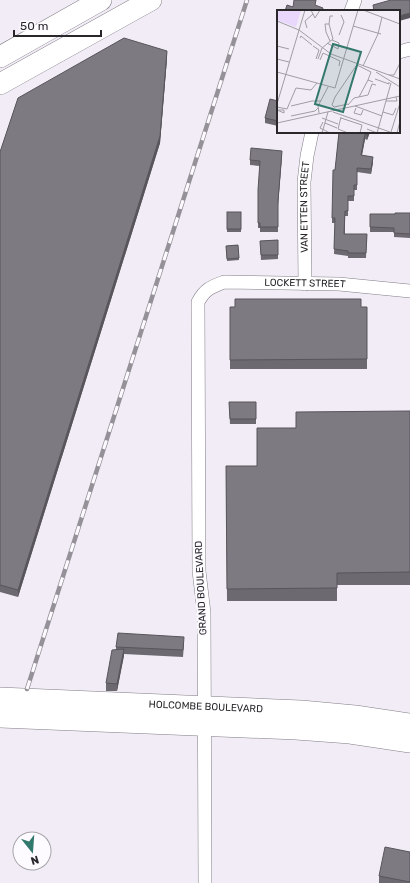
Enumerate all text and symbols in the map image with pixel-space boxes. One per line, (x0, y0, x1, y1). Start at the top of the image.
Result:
inset map (277, 10, 400, 133)
scale bar (14, 12, 101, 38)
text: 50 m (20, 19, 48, 33)
street label: VAN ETTEN STREET (298, 160, 312, 253)
street label: LOCKETT STREET (264, 277, 346, 291)
street label: GRAND BOULEVARD (193, 540, 209, 636)
street label: HOLCOMBE BOULEVARD (148, 698, 263, 715)
north arrow (12, 831, 52, 871)
text: N (29, 853, 40, 867)

